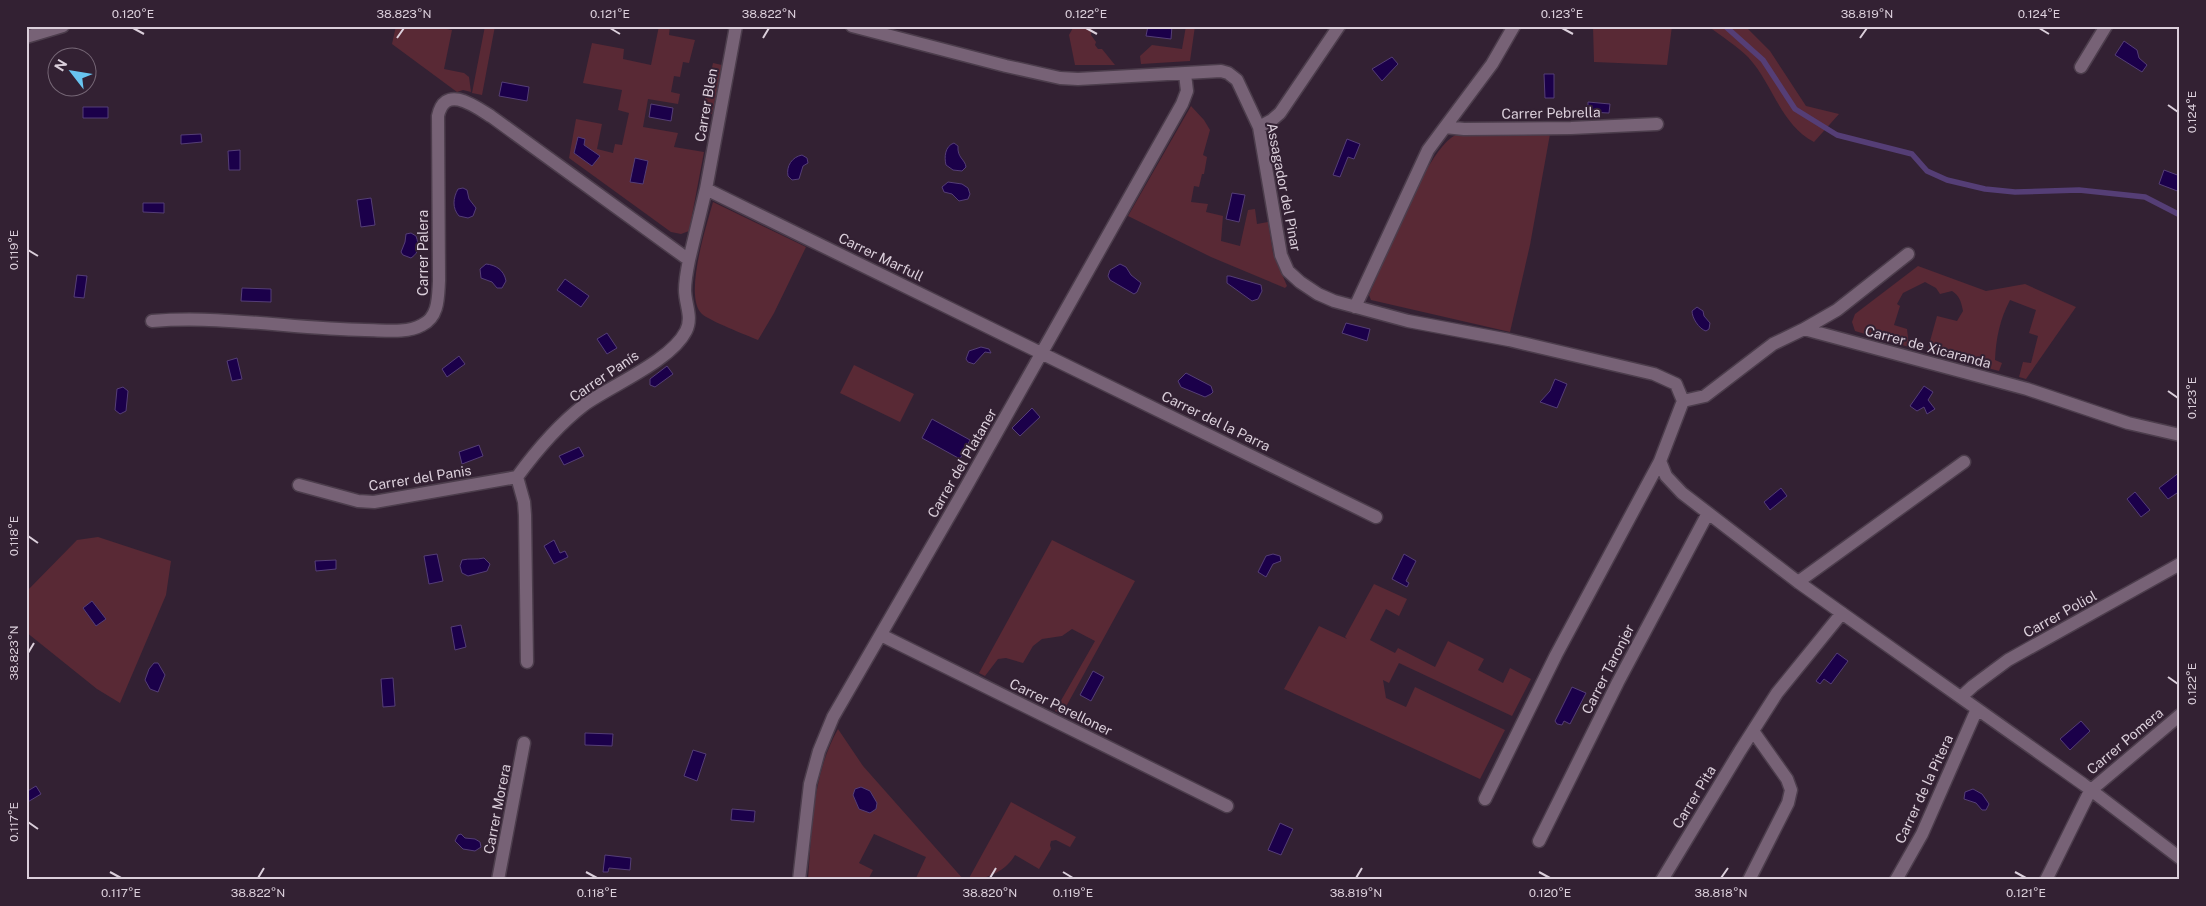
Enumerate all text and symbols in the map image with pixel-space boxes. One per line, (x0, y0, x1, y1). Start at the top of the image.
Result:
text: 0.120°E (112, 7, 154, 21)
text: 38.823°N (376, 7, 432, 21)
text: 0.121°E (590, 7, 630, 21)
text: 38.822°N (742, 7, 796, 21)
text: 0.122°E (1065, 7, 1107, 21)
text: 0.123°E (1541, 7, 1583, 21)
text: 38.819°N (1841, 7, 1893, 21)
text: 0.124°E (2018, 7, 2060, 21)
north arrow (48, 48, 98, 98)
text: N (51, 56, 71, 74)
street label: Carrer Blen (692, 67, 720, 143)
text: 0.124°E (2185, 91, 2199, 133)
street label: Carrer Pebrella (1501, 104, 1601, 122)
street label: Assagador del Pinar (1264, 121, 1304, 253)
street label: Carrer Palera (415, 210, 431, 296)
text: 0.119°E (7, 230, 21, 270)
street label: Carrer Marfull (836, 230, 926, 284)
street label: Carrer de Xicaranda (1863, 322, 1993, 372)
street label: Carrer Panís (566, 347, 642, 405)
text: 0.123°E (2185, 377, 2199, 419)
street label: Carrer del la Parra (1159, 388, 1273, 454)
street label: Carrer del Plataner (924, 405, 1000, 521)
street label: Carrer del Panis (367, 462, 473, 494)
text: 0.118°E (7, 516, 21, 556)
street label: Carrer Poliol (2021, 587, 2099, 641)
street label: Carrer Taronjer (1578, 621, 1638, 717)
text: 38.823°N (7, 625, 21, 681)
text: 0.122°E (2185, 663, 2199, 705)
street label: Carrer Perelloner (1007, 675, 1115, 739)
street label: Carrer Pomera (2084, 704, 2166, 778)
street label: Carrer de la Pitera (1892, 732, 1956, 846)
street label: Carrer Morera (480, 763, 514, 855)
street label: Carrer Pita (1669, 763, 1719, 831)
text: 0.117°E (7, 802, 21, 842)
text: 0.117°E (101, 886, 141, 900)
text: 38.822°N (231, 886, 285, 900)
text: 0.118°E (577, 886, 617, 900)
text: 38.820°N (963, 886, 1017, 900)
text: 0.119°E (1053, 886, 1093, 900)
text: 38.819°N (1330, 886, 1382, 900)
text: 0.120°E (1529, 886, 1571, 900)
text: 38.818°N (1695, 886, 1747, 900)
text: 0.121°E (2006, 886, 2046, 900)

